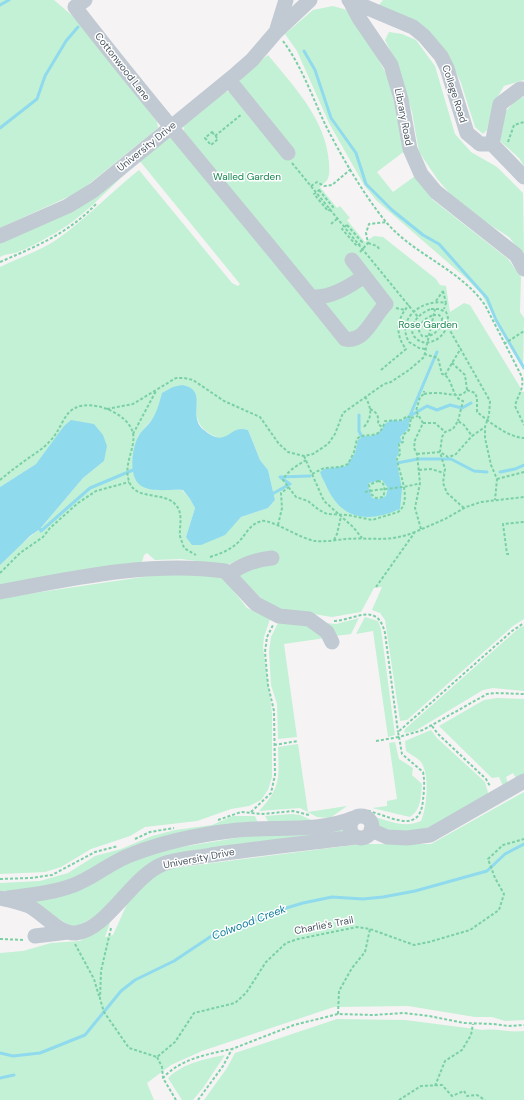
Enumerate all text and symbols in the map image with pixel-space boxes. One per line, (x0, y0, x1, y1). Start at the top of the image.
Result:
street label: Cottonwood Lane (92, 31, 152, 103)
street label: College Road (439, 64, 469, 124)
street label: Library Road (392, 87, 414, 147)
street label: University Drive (115, 120, 179, 174)
park label: Walled Garden (213, 171, 281, 183)
park label: Rose Garden (398, 319, 458, 331)
street label: University Drive (162, 846, 236, 872)
water label: Colwood Creek (210, 903, 288, 943)
street label: Charlie's Trail (293, 914, 355, 938)

